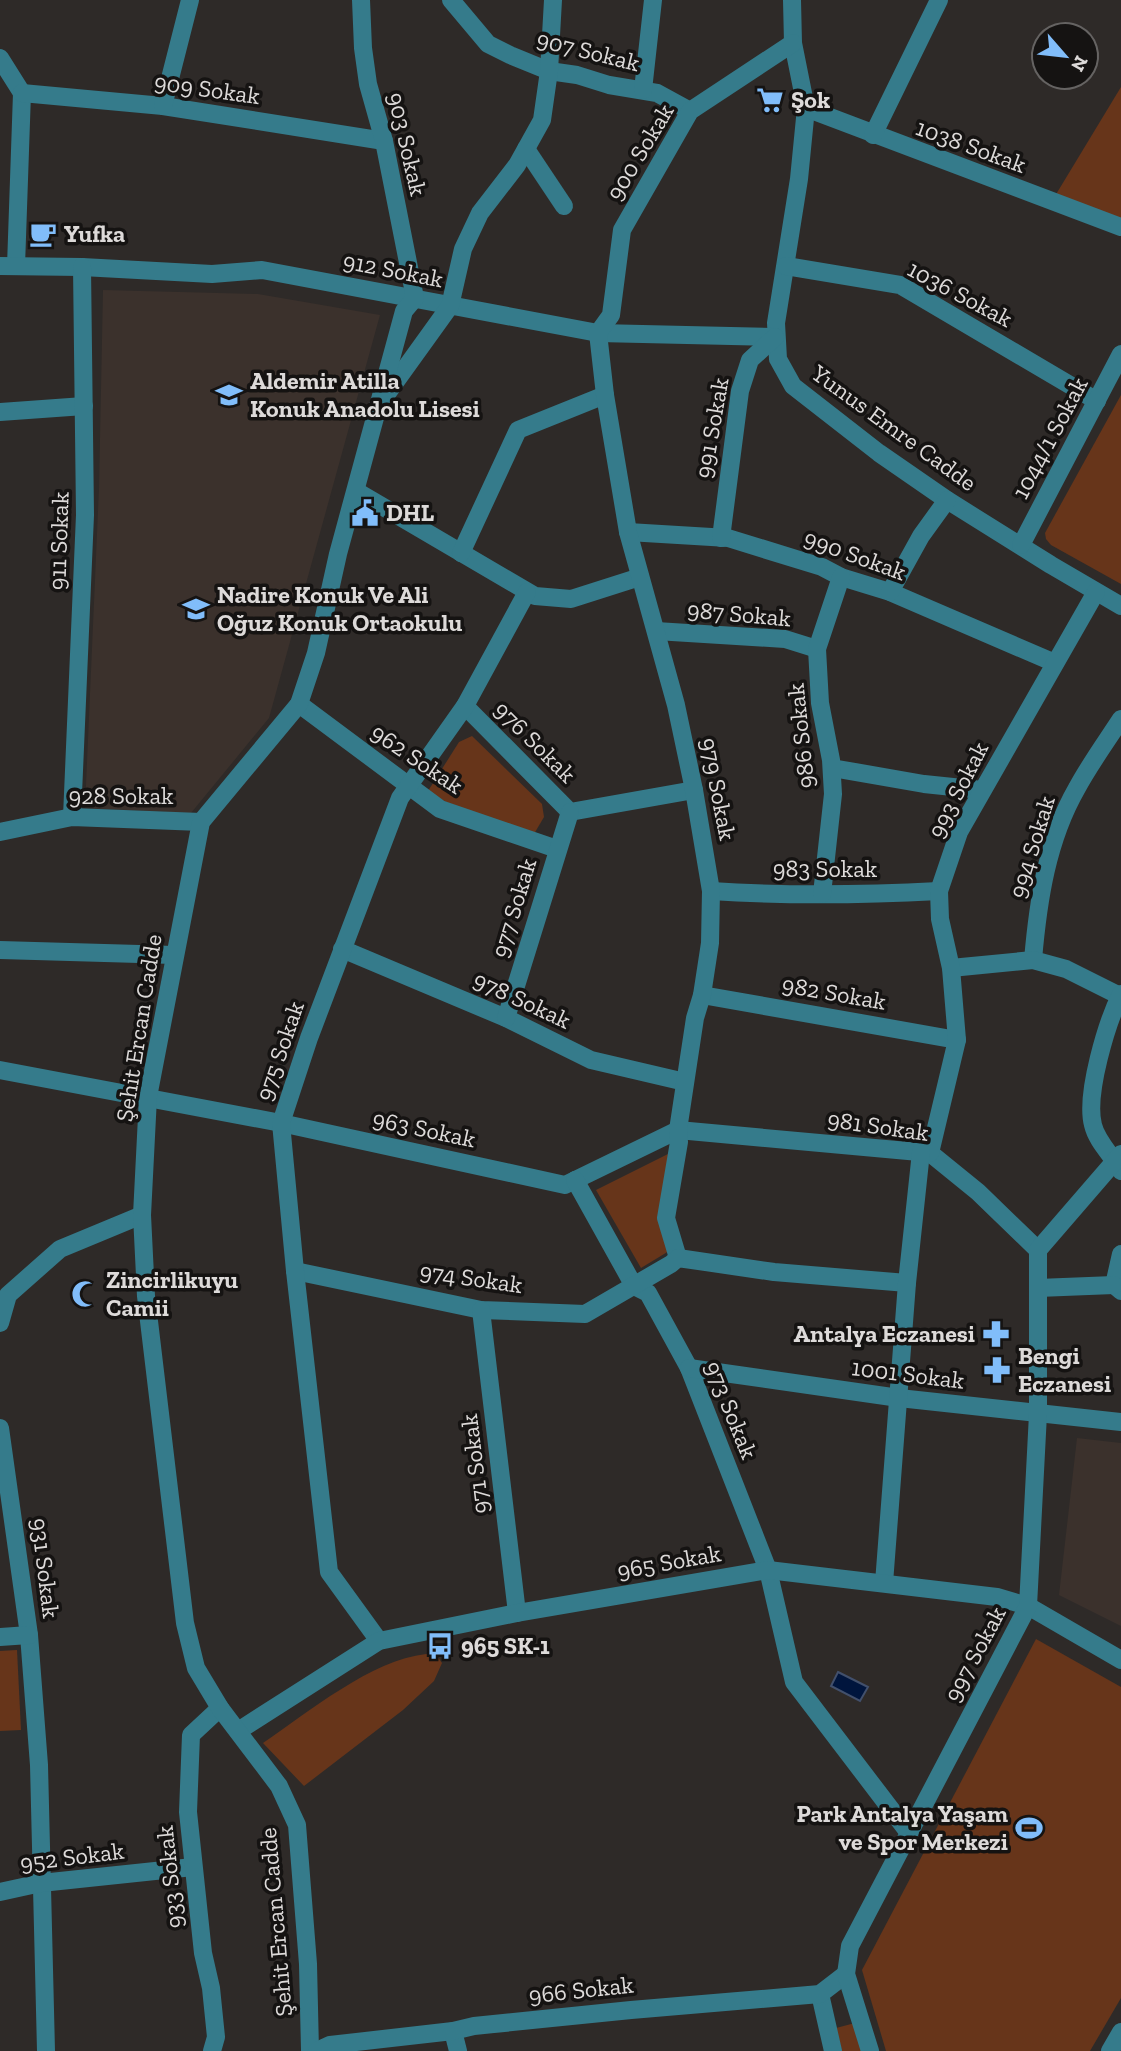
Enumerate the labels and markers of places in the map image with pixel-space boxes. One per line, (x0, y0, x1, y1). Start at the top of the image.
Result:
supermarket icon: Şok (755, 85, 785, 115)
place label: Şok (791, 85, 830, 114)
cafe icon: Yufka (28, 219, 58, 249)
place label: Yufka (64, 219, 125, 248)
place label: Aldemir Atilla Konuk Anadolu Lisesi (250, 366, 480, 423)
school or university icon: Aldemir Atilla Konuk Anadolu Lisesi (214, 380, 244, 410)
public building icon: DHL (350, 498, 380, 528)
place label: DHL (386, 498, 435, 527)
place label: Nadire Konuk Ve Ali Oğuz Konuk Ortaokulu (217, 580, 462, 637)
school or university icon: Nadire Konuk Ve Ali Oğuz Konuk Ortaokulu (181, 594, 211, 624)
place label: Zincirlikuyu Camii (106, 1265, 238, 1322)
mosque icon: Zincirlikuyu Camii (70, 1279, 100, 1309)
place label: Antalya Eczanesi (794, 1319, 975, 1348)
pharmacy icon: Antalya Eczanesi (981, 1319, 1011, 1349)
place label: Bengi Eczanesi (1018, 1341, 1111, 1398)
pharmacy icon: Bengi Eczanesi (982, 1355, 1012, 1385)
bus stop icon: 965 SK-1 (425, 1631, 455, 1661)
place label: 965 SK-1 (461, 1631, 550, 1660)
place label: Park Antalya Yaşam ve Spor Merkezi (796, 1799, 1008, 1856)
sports icon: Park Antalya Yaşam ve Spor Merkezi (1014, 1813, 1044, 1843)

